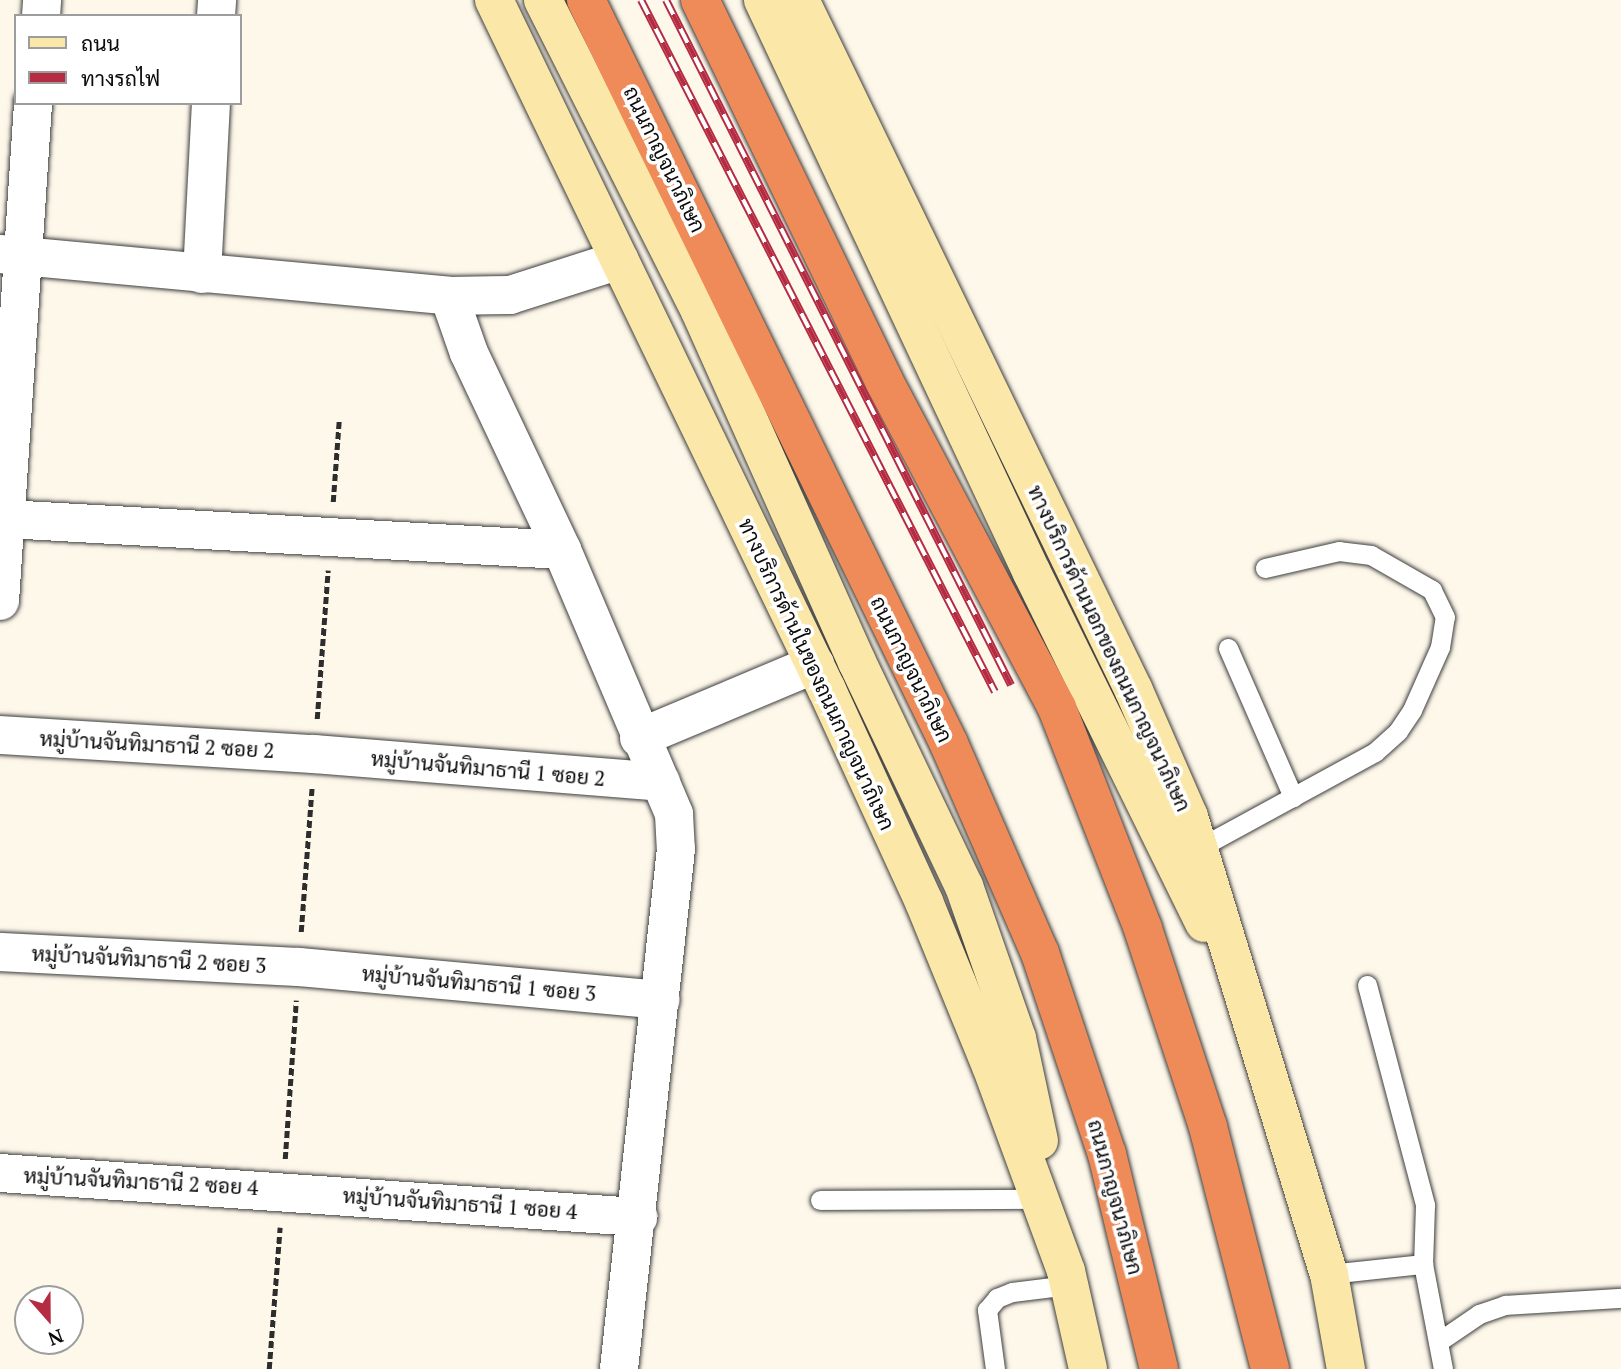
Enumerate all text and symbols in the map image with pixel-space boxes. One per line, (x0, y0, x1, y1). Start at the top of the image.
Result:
legend (14, 14, 242, 105)
text: ถนน (81, 29, 120, 57)
text: ทางรถไฟ (81, 64, 160, 92)
street label: ถนนกาญจนาภิเษก (619, 82, 711, 236)
street label: ทางบริการด้านนอกของถนนกาญจนาภิเษก (1023, 481, 1197, 815)
street label: ทางบริการด้านในของถนนกาญจนาภิเษก (734, 514, 900, 834)
street label: ถนนกาญจนาภิเษก (866, 592, 958, 746)
street label: หมู่บ้านจันทิมาธานี 2 ซอย 2 (39, 725, 275, 763)
street label: หมู่บ้านจันทิมาธานี 1 ซอย 2 (370, 745, 606, 791)
street label: หมู่บ้านจันทิมาธานี 2 ซอย 3 (31, 940, 267, 978)
street label: หมู่บ้านจันทิมาธานี 1 ซอย 3 (361, 960, 597, 1006)
street label: ถนนกาญจนาภิเษก (1083, 1117, 1149, 1277)
street label: หมู่บ้านจันทิมาธานี 2 ซอย 4 (23, 1162, 259, 1200)
street label: หมู่บ้านจันทิมาธานี 1 ซอย 4 (342, 1182, 578, 1224)
north arrow (14, 1285, 84, 1355)
text: N (45, 1324, 67, 1352)

